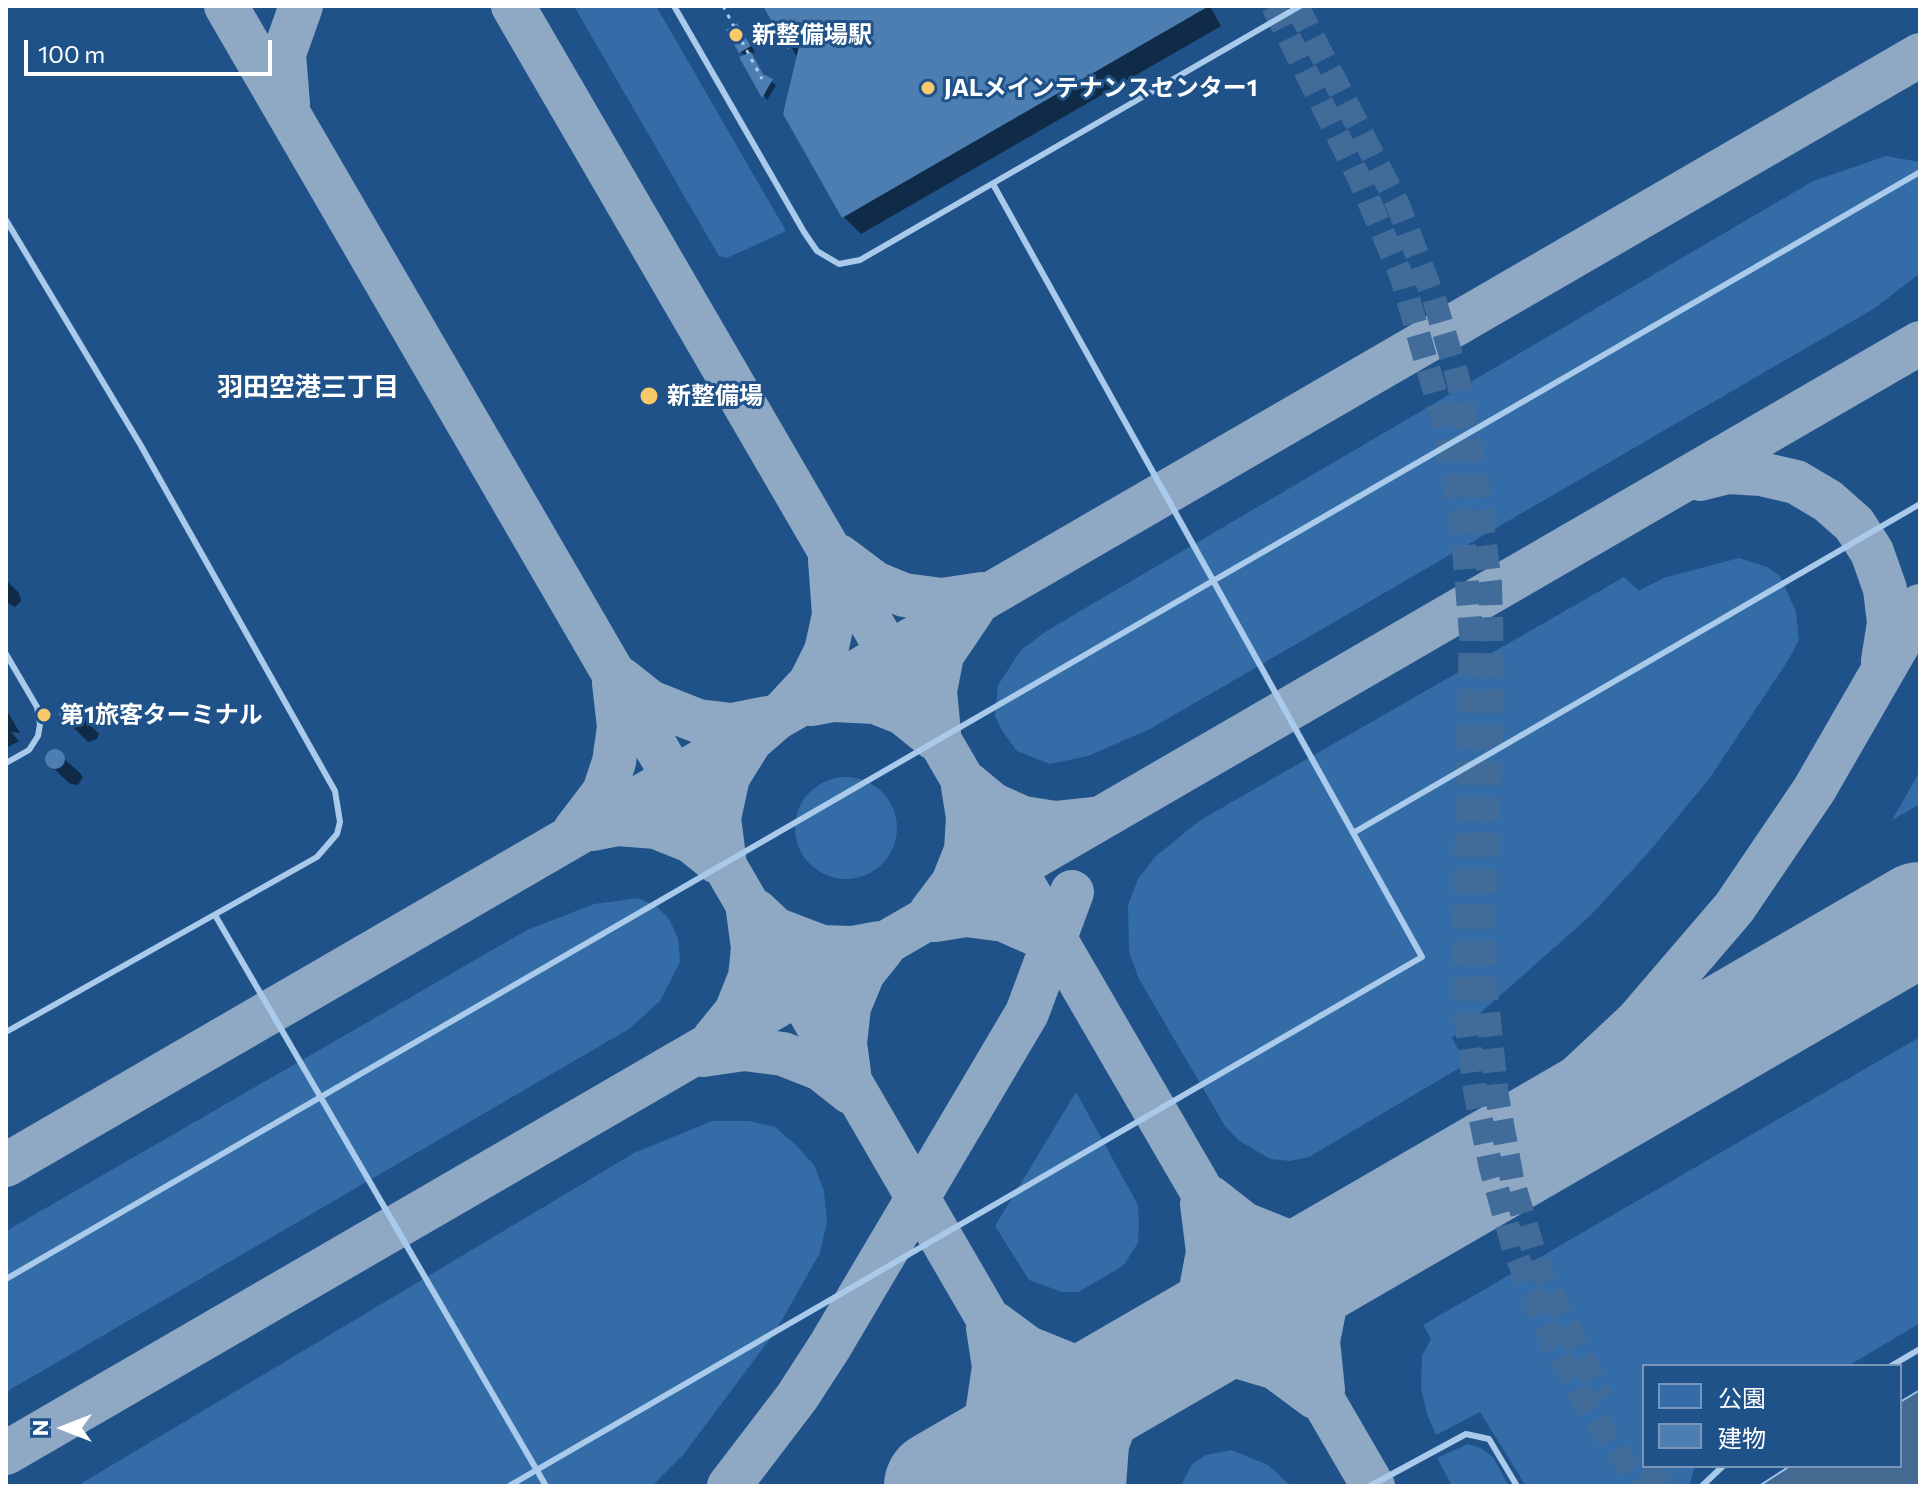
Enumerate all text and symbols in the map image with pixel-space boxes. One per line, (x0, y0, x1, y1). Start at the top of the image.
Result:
place label: 新整備場駅 (752, 21, 872, 49)
scale bar (28, 24, 276, 74)
marker: 新整備場駅 (727, 26, 745, 44)
text: 100 m (38, 39, 105, 68)
place label: JALメインテナンスセンター1 (944, 74, 1258, 102)
marker: JALメインテナンスセンター1 (919, 79, 937, 97)
district label: 羽田空港三丁目 (217, 371, 399, 403)
place label: 新整備場 (667, 382, 763, 410)
marker: 新整備場 (638, 385, 660, 407)
place label: 第1旅客ターミナル (60, 701, 263, 729)
marker: 第1旅客ターミナル (35, 706, 53, 724)
legend (1642, 1364, 1902, 1468)
text: 公園 (1718, 1383, 1766, 1412)
north arrow (24, 1388, 104, 1468)
text: N (26, 1420, 53, 1436)
text: 建物 (1718, 1423, 1766, 1452)

